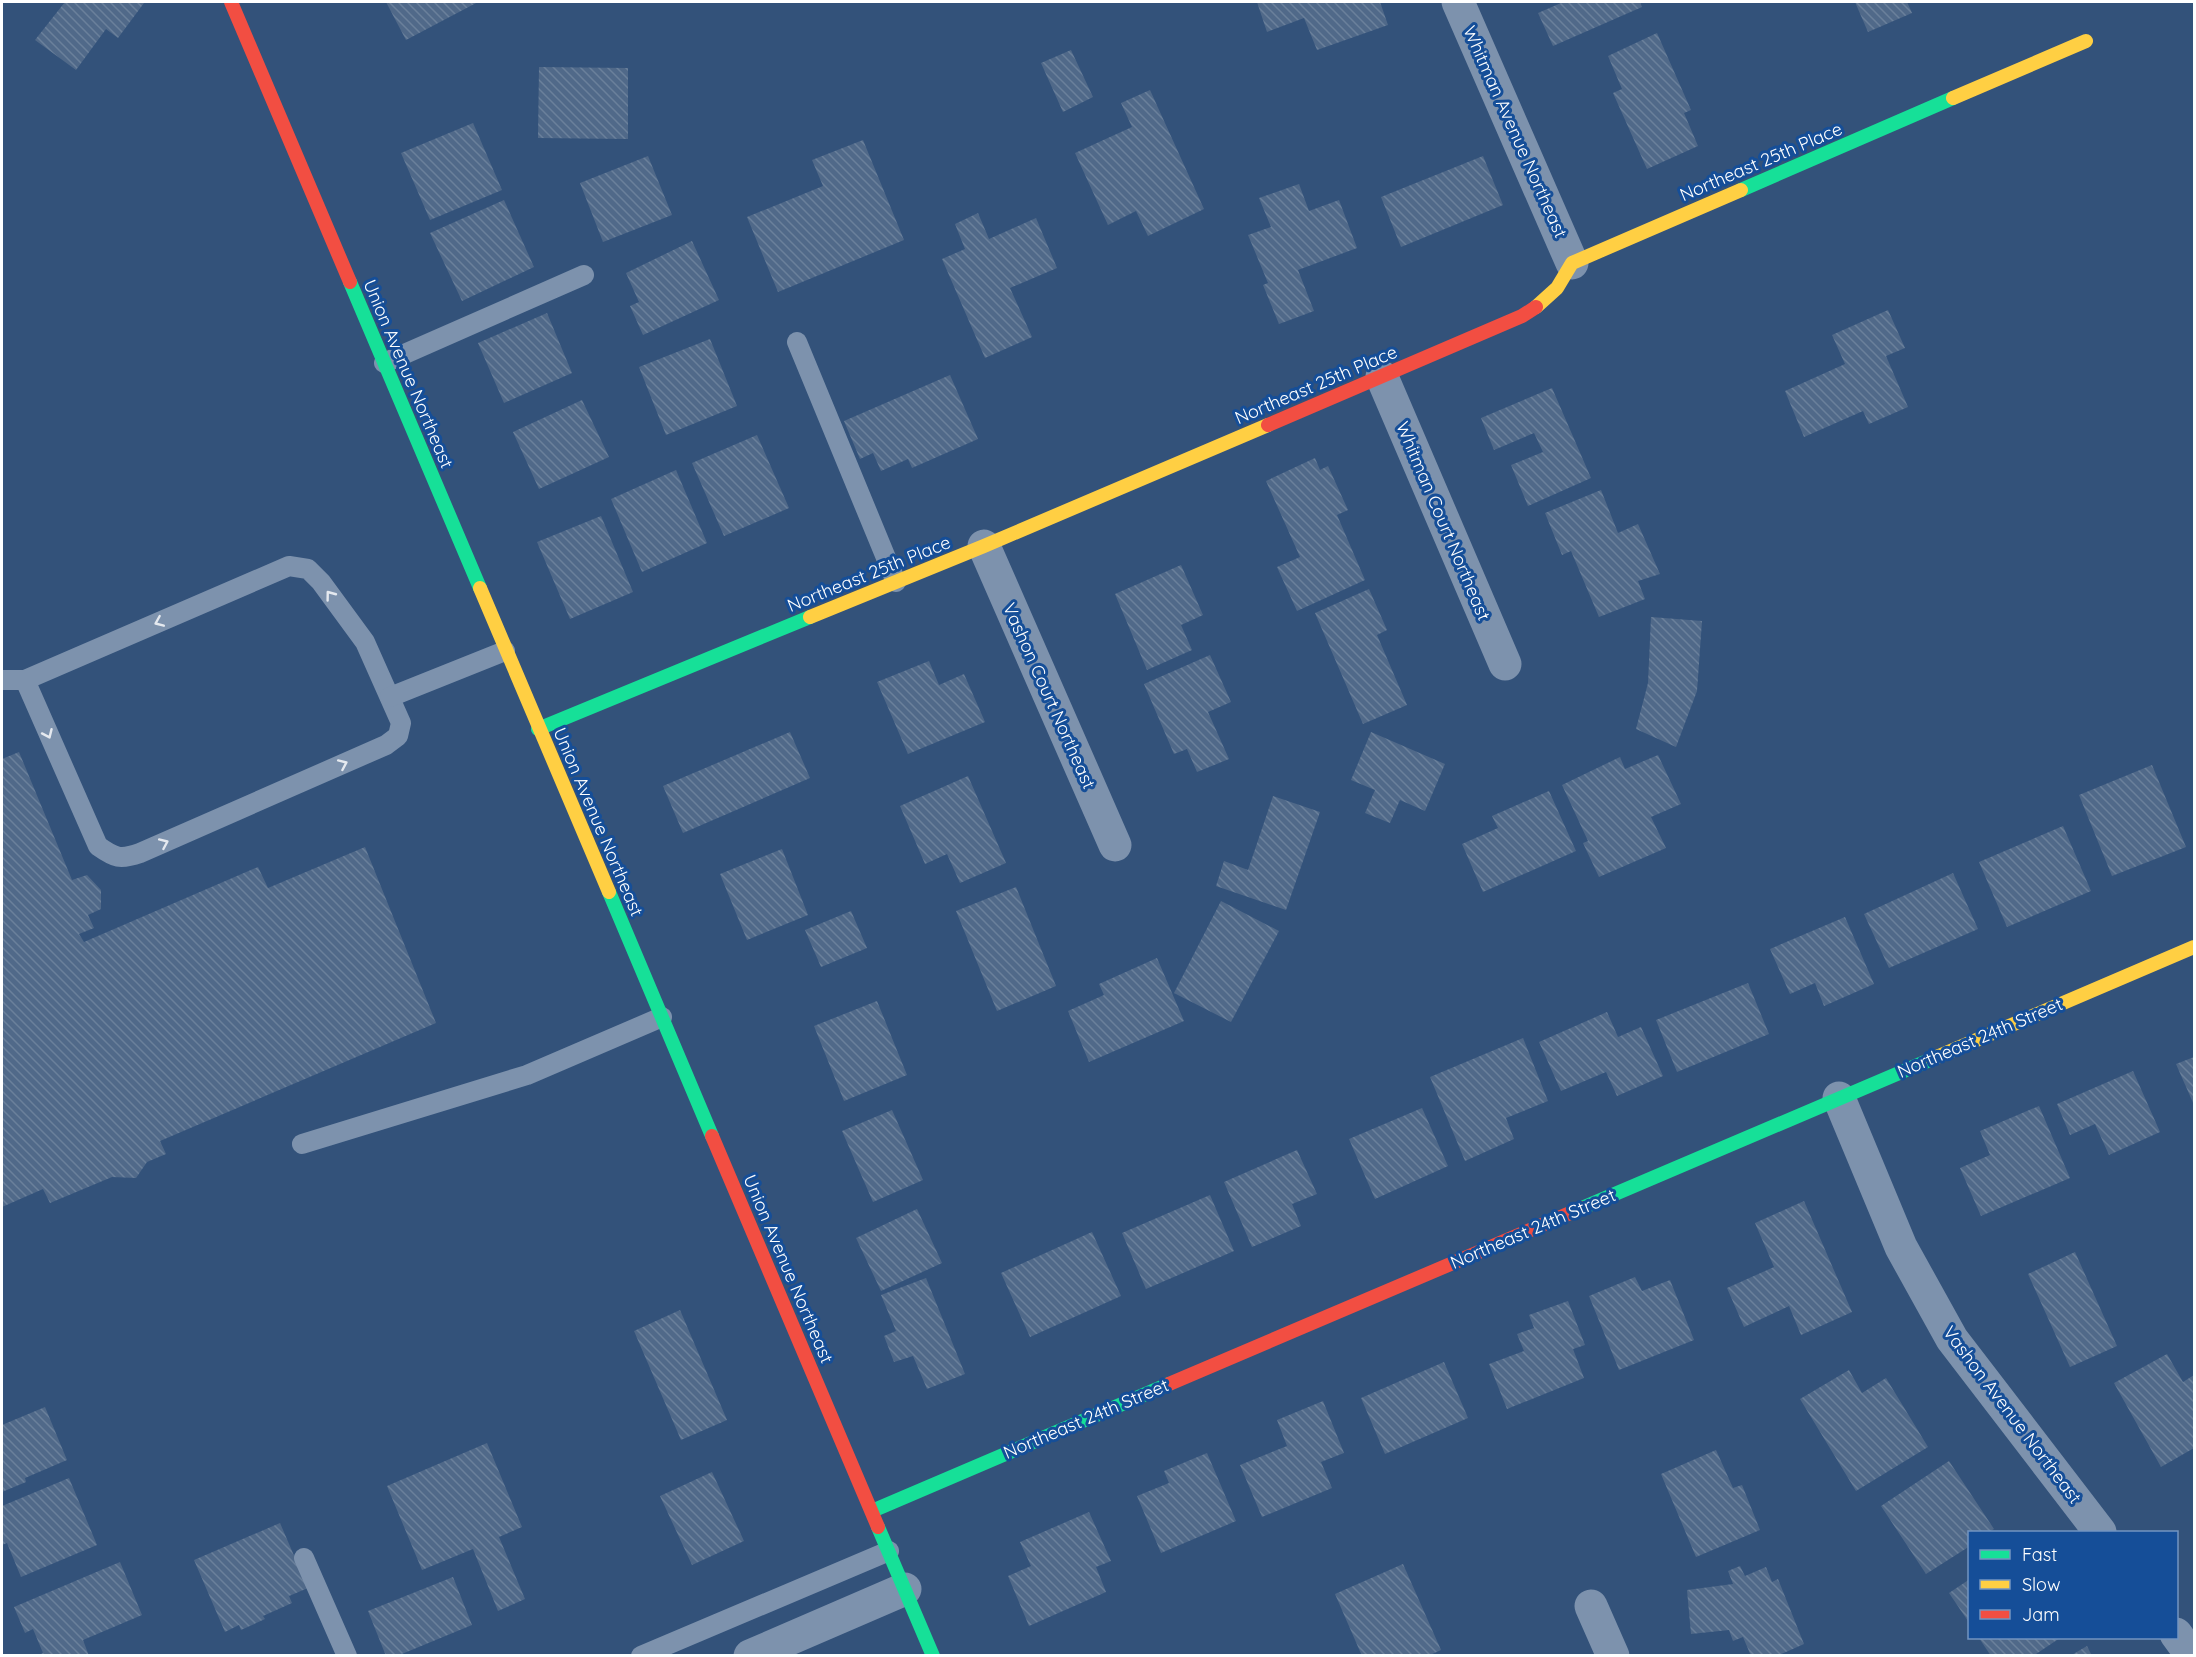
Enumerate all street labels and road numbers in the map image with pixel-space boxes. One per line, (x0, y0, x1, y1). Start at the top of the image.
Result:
street label: Whitman Avenue Northeast (1458, 22, 1573, 241)
street label: Northeast 25th Place (1676, 117, 1845, 206)
street label: Union Avenue Northeast (358, 276, 459, 472)
street label: Northeast 25th Place (1231, 340, 1400, 429)
street label: Whitman Court Northeast (1391, 418, 1496, 624)
street label: Northeast 25th Place (784, 530, 954, 617)
street label: Vashon Court Northeast (998, 599, 1101, 792)
street label: Union Avenue Northeast (548, 724, 649, 920)
street label: Northeast 24th Street (1894, 992, 2066, 1083)
street label: Union Avenue Northeast (738, 1171, 839, 1367)
street label: Northeast 24th Street (1447, 1183, 1619, 1274)
street label: Vashon Avenue Northeast (1938, 1321, 2087, 1508)
street label: Northeast 24th Street (1000, 1373, 1172, 1464)

